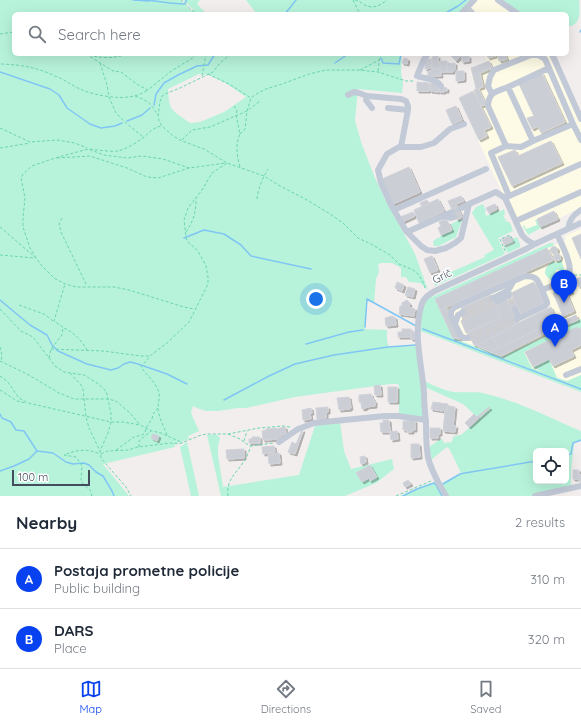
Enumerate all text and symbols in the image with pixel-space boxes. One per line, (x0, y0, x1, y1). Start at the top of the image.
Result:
search box (12, 12, 569, 56)
icon: search (26, 23, 48, 45)
text: Search here (58, 25, 141, 44)
street label: Grič (430, 265, 454, 287)
pin: B (551, 270, 577, 303)
your location (306, 289, 326, 309)
pin: A (542, 314, 568, 347)
map controls (533, 448, 569, 484)
button: locate (533, 448, 569, 484)
scale bar (12, 468, 90, 487)
text: 100 m (18, 470, 48, 484)
text: Nearby (16, 512, 77, 533)
text: 2 results (515, 514, 565, 530)
text: Postaja prometne policije (54, 561, 239, 580)
text: A (25, 571, 33, 587)
text: 310 m (530, 571, 565, 587)
text: Public building (54, 580, 140, 596)
text: DARS (54, 621, 94, 640)
text: B (25, 631, 33, 647)
text: 320 m (528, 631, 565, 647)
text: Place (54, 640, 87, 656)
tab: Map (79, 678, 102, 716)
tab: Directions (261, 678, 311, 716)
tab: Saved (470, 678, 502, 716)

